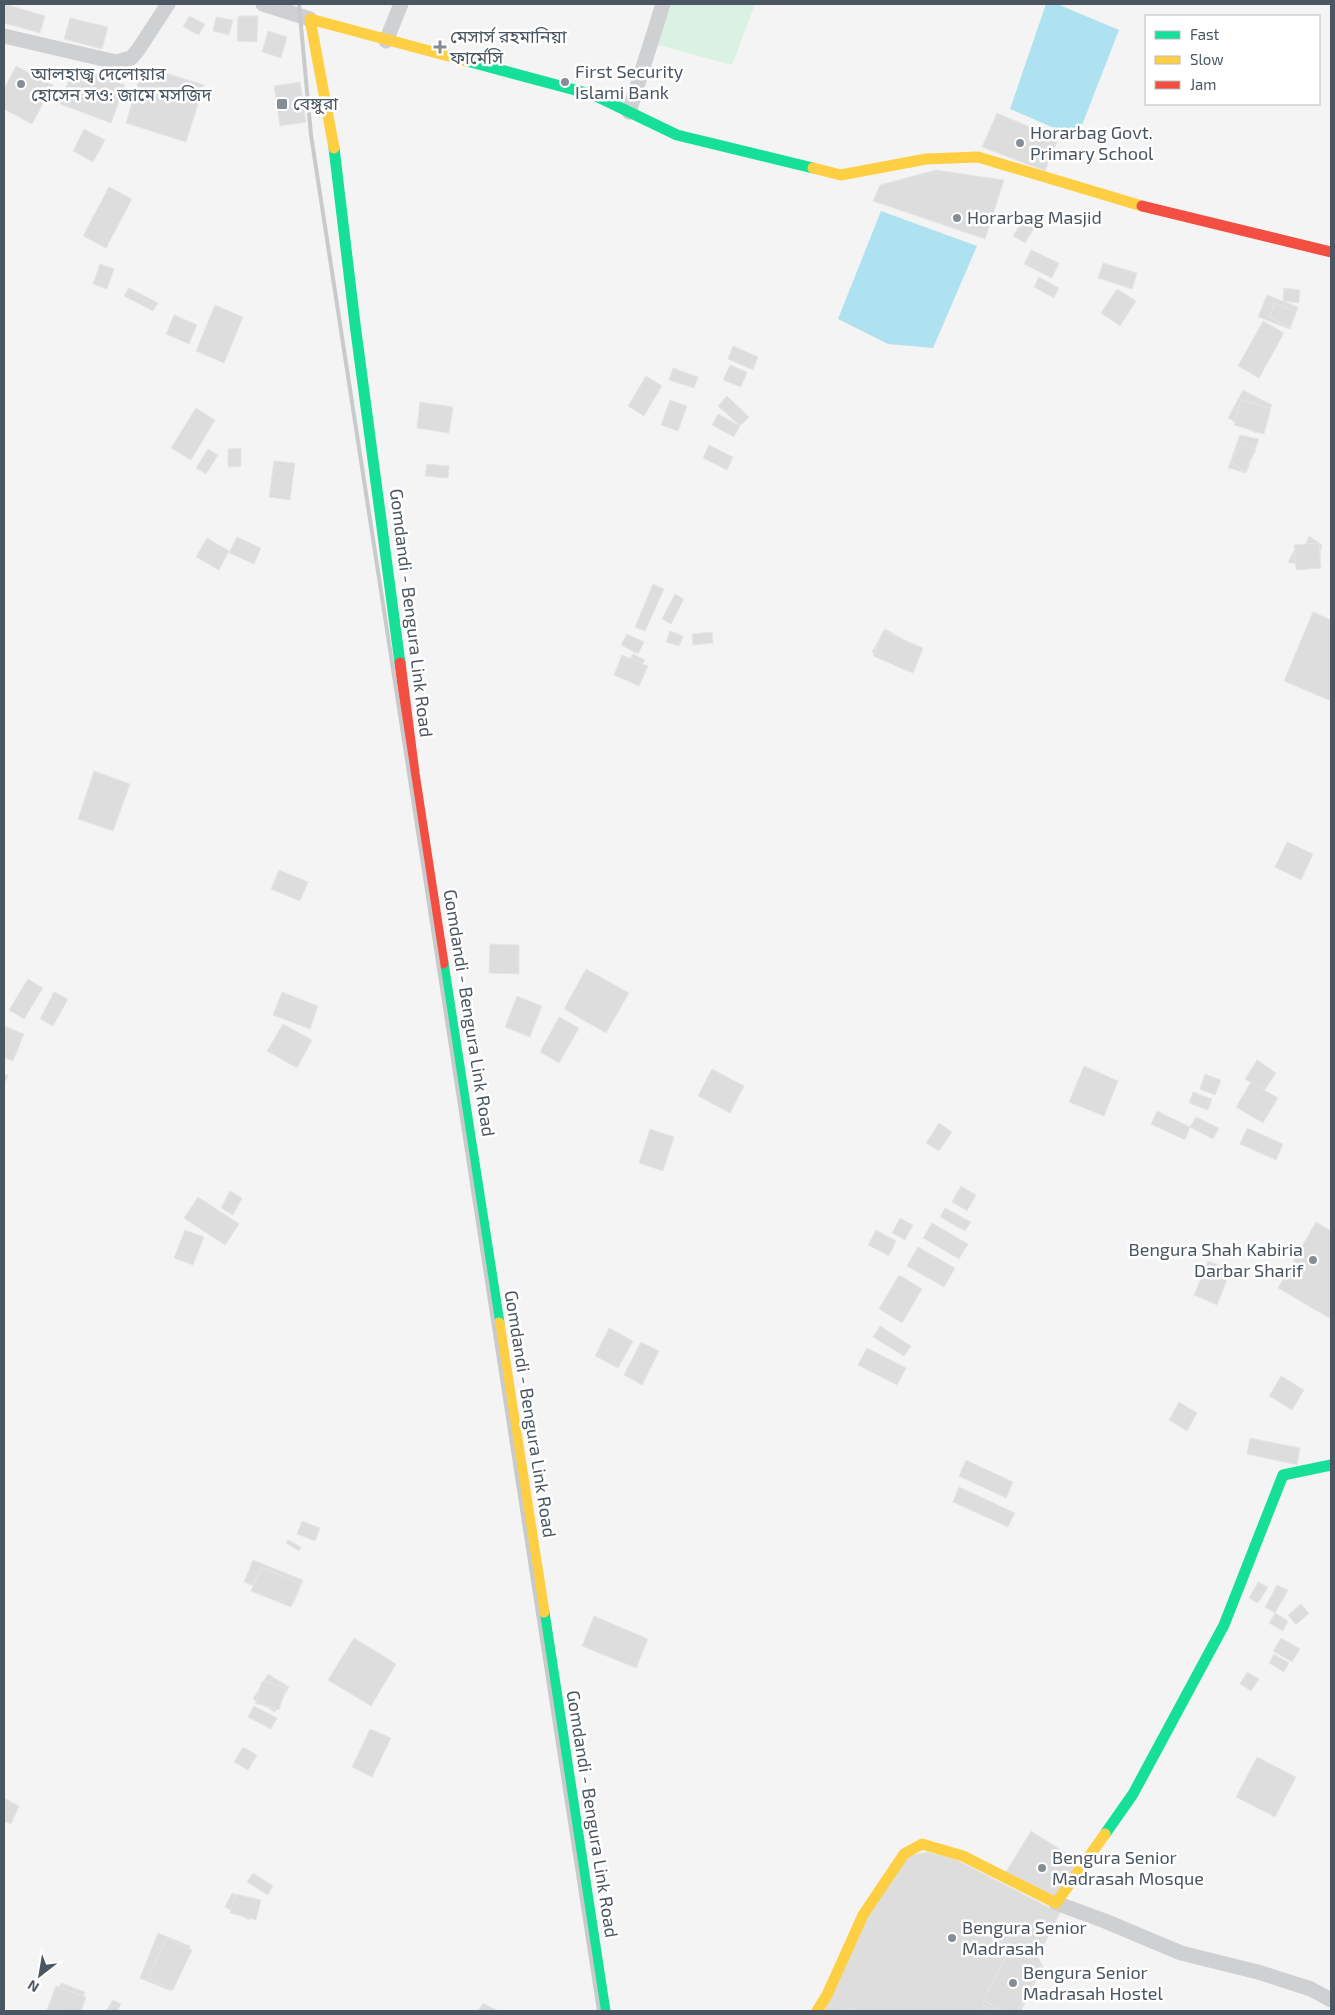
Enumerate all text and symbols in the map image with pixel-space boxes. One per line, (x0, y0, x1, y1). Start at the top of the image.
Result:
legend (1145, 15, 1320, 105)
place label: মেসার্স রহমানিয়া ফার্মেসি (449, 25, 567, 68)
text: Fast (1190, 25, 1220, 43)
marker: মেসার্স রহমানিয়া ফার্মেসি (434, 41, 446, 53)
text: Slow (1190, 50, 1224, 68)
place label: First Security Islami Bank (575, 60, 684, 103)
place label: আলহাজ্ব দেলোয়ার হোসেন সও: জামে মসজিদ (30, 62, 213, 105)
text: Jam (1190, 75, 1216, 93)
marker: First Security Islami Bank (559, 76, 571, 88)
marker: আলহাজ্ব দেলোয়ার হোসেন সও: জামে মসজিদ (15, 78, 27, 90)
place label: বেঙ্গুরা (293, 92, 338, 115)
marker: বেঙ্গুরা (275, 97, 289, 111)
place label: Horarbag Govt. Primary School (1030, 121, 1154, 164)
marker: Horarbag Govt. Primary School (1014, 137, 1026, 149)
place label: Horarbag Masjid (967, 206, 1102, 228)
marker: Horarbag Masjid (951, 212, 963, 224)
street label: Gomdandi - Bengura Link Road (386, 487, 438, 738)
street label: Gomdandi - Bengura Link Road (440, 888, 500, 1138)
place label: Bengura Shah Kabiria Darbar Sharif (1129, 1238, 1304, 1281)
marker: Bengura Shah Kabiria Darbar Sharif (1307, 1254, 1319, 1266)
street label: Gomdandi - Bengura Link Road (501, 1289, 561, 1539)
street label: Gomdandi - Bengura Link Road (563, 1689, 623, 1939)
place label: Bengura Senior Madrasah Mosque (1052, 1846, 1204, 1889)
marker: Bengura Senior Madrasah Mosque (1036, 1862, 1048, 1874)
place label: Bengura Senior Madrasah (962, 1916, 1087, 1959)
marker: Bengura Senior Madrasah (946, 1932, 958, 1944)
north arrow (15, 1950, 65, 2000)
place label: Bengura Senior Madrasah Hostel (1023, 1961, 1163, 2004)
text: N (24, 1977, 42, 1996)
marker: Bengura Senior Madrasah Hostel (1007, 1977, 1019, 1989)

